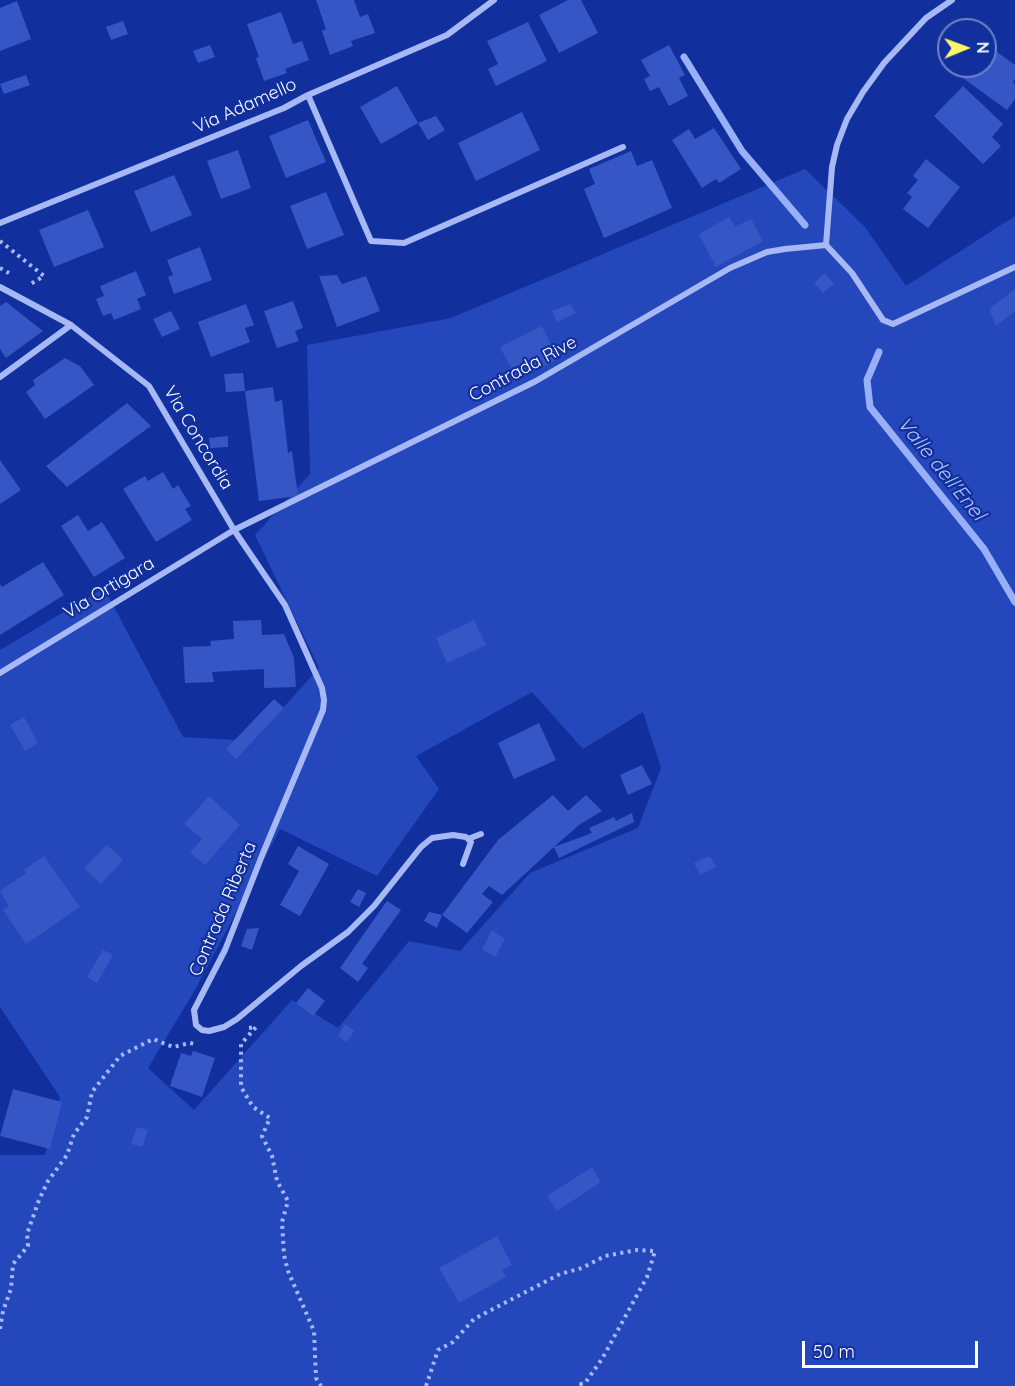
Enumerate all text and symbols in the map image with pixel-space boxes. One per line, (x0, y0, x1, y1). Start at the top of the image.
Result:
north arrow (937, 18, 997, 78)
text: N (973, 42, 993, 54)
street label: Via Adamello (190, 74, 300, 138)
street label: Contrada Rive (465, 332, 581, 406)
street label: Via Concordia (159, 382, 237, 494)
water label: Valle dell'Enel (892, 412, 990, 526)
street label: Via Ortigara (60, 552, 158, 624)
street label: Contrada Riberta (185, 838, 261, 980)
scale bar (805, 1329, 980, 1367)
text: 50 m (813, 1340, 855, 1363)

